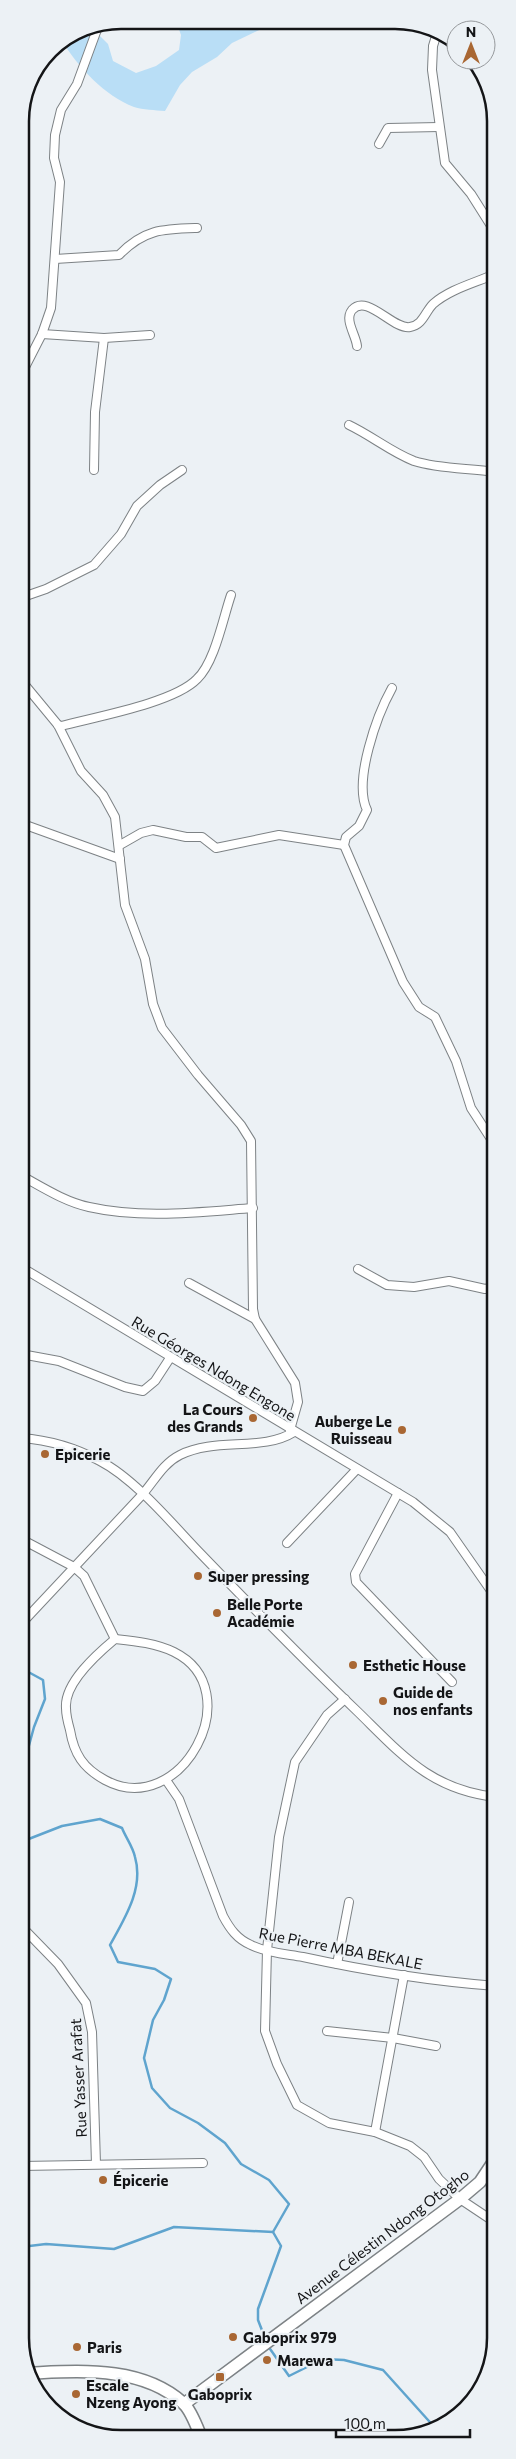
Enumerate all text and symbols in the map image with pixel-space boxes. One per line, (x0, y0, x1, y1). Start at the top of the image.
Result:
north arrow (446, 20, 496, 70)
text: N (466, 23, 476, 40)
street label: Rue Géorges Ndong Engone (129, 1312, 299, 1424)
place label: La Cours des Grands (167, 1400, 243, 1435)
marker: La Cours des Grands (247, 1412, 259, 1424)
place label: Auberge Le Ruisseau (314, 1412, 392, 1447)
marker: Auberge Le Ruisseau (396, 1424, 408, 1436)
place label: Epicerie (55, 1445, 111, 1463)
marker: Epicerie (39, 1448, 51, 1460)
place label: Super pressing (208, 1567, 309, 1585)
marker: Super pressing (192, 1570, 204, 1582)
place label: Belle Porte Académie (227, 1595, 303, 1630)
marker: Belle Porte Académie (211, 1607, 223, 1619)
place label: Esthetic House (363, 1656, 466, 1674)
marker: Esthetic House (347, 1659, 359, 1671)
place label: Guide de nos enfants (393, 1683, 473, 1718)
marker: Guide de nos enfants (377, 1695, 389, 1707)
street label: Rue Pierre MBA BEKALE (258, 1923, 425, 1973)
street label: Rue Yasser Arafat (66, 2018, 90, 2138)
street label: Avenue Célestin Ndong Otogho (292, 2165, 472, 2307)
place label: Épicerie (113, 2171, 169, 2189)
marker: Épicerie (97, 2174, 109, 2186)
place label: Gaboprix 979 (243, 2328, 337, 2346)
marker: Gaboprix 979 (227, 2331, 239, 2343)
place label: Paris (87, 2338, 122, 2356)
marker: Paris (71, 2341, 83, 2353)
place label: Marewa (277, 2351, 333, 2369)
marker: Marewa (261, 2354, 273, 2366)
marker: Gaboprix (214, 2371, 226, 2383)
place label: Escale Nzeng Ayong (86, 2376, 176, 2411)
place label: Gaboprix (188, 2385, 253, 2403)
marker: Escale Nzeng Ayong (70, 2388, 82, 2400)
scale bar (336, 2406, 470, 2438)
text: 100 m (344, 2414, 386, 2432)

